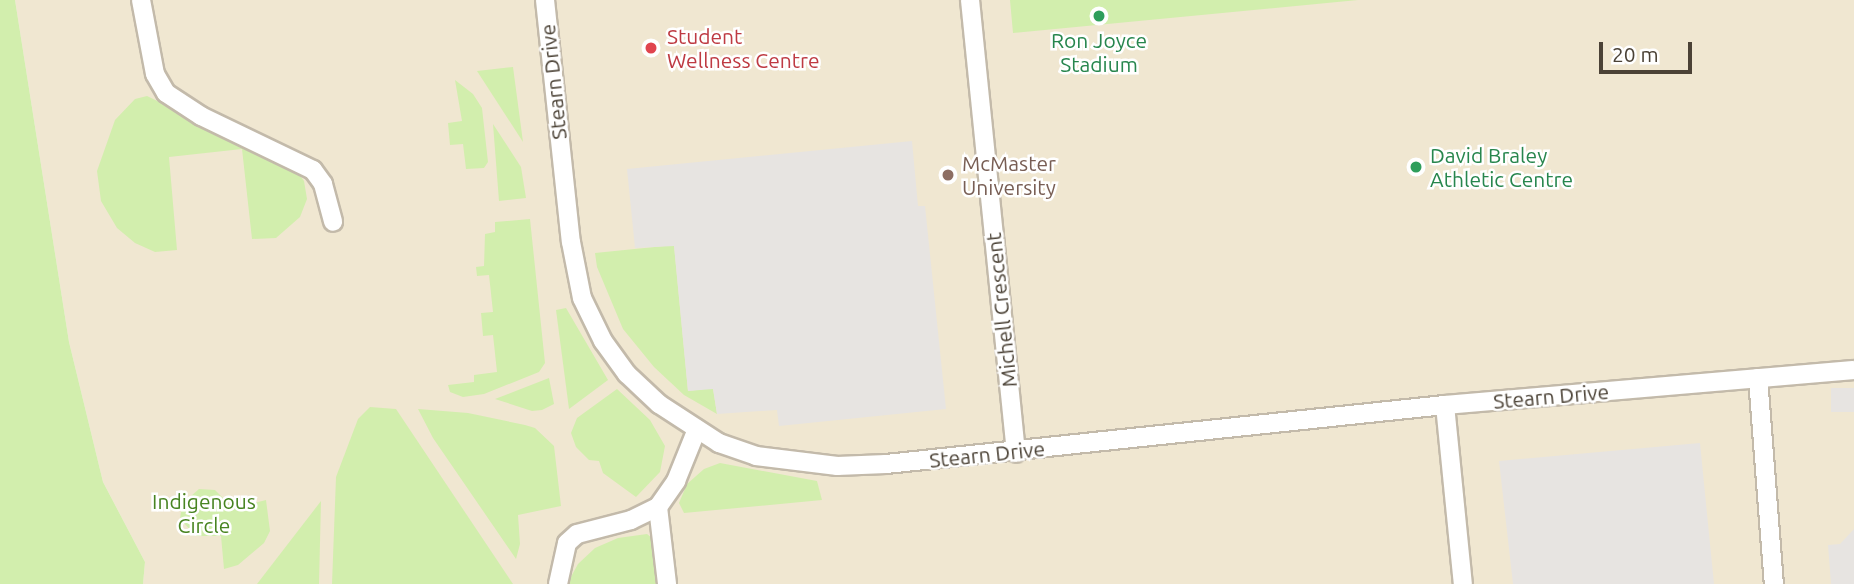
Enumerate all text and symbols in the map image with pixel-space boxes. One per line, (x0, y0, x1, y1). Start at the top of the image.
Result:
marker: Ron Joyce Stadium (1091, 8, 1107, 24)
street label: Stearn Drive (534, 23, 572, 141)
place label: Student Wellness Centre (667, 23, 820, 73)
place label: Ron Joyce Stadium (1051, 27, 1147, 77)
scale bar (1602, 28, 1695, 72)
marker: Student Wellness Centre (641, 38, 661, 58)
text: 20 m (1612, 42, 1659, 66)
place label: David Braley Athletic Centre (1430, 142, 1573, 192)
place label: McMaster University (962, 150, 1056, 200)
marker: David Braley Athletic Centre (1408, 159, 1424, 175)
marker: McMaster University (940, 167, 956, 183)
street label: Michell Crescent (980, 231, 1022, 389)
street label: Stearn Drive (1492, 378, 1610, 414)
street label: Stearn Drive (928, 435, 1046, 473)
park label: Indigenous Circle (152, 488, 256, 538)

